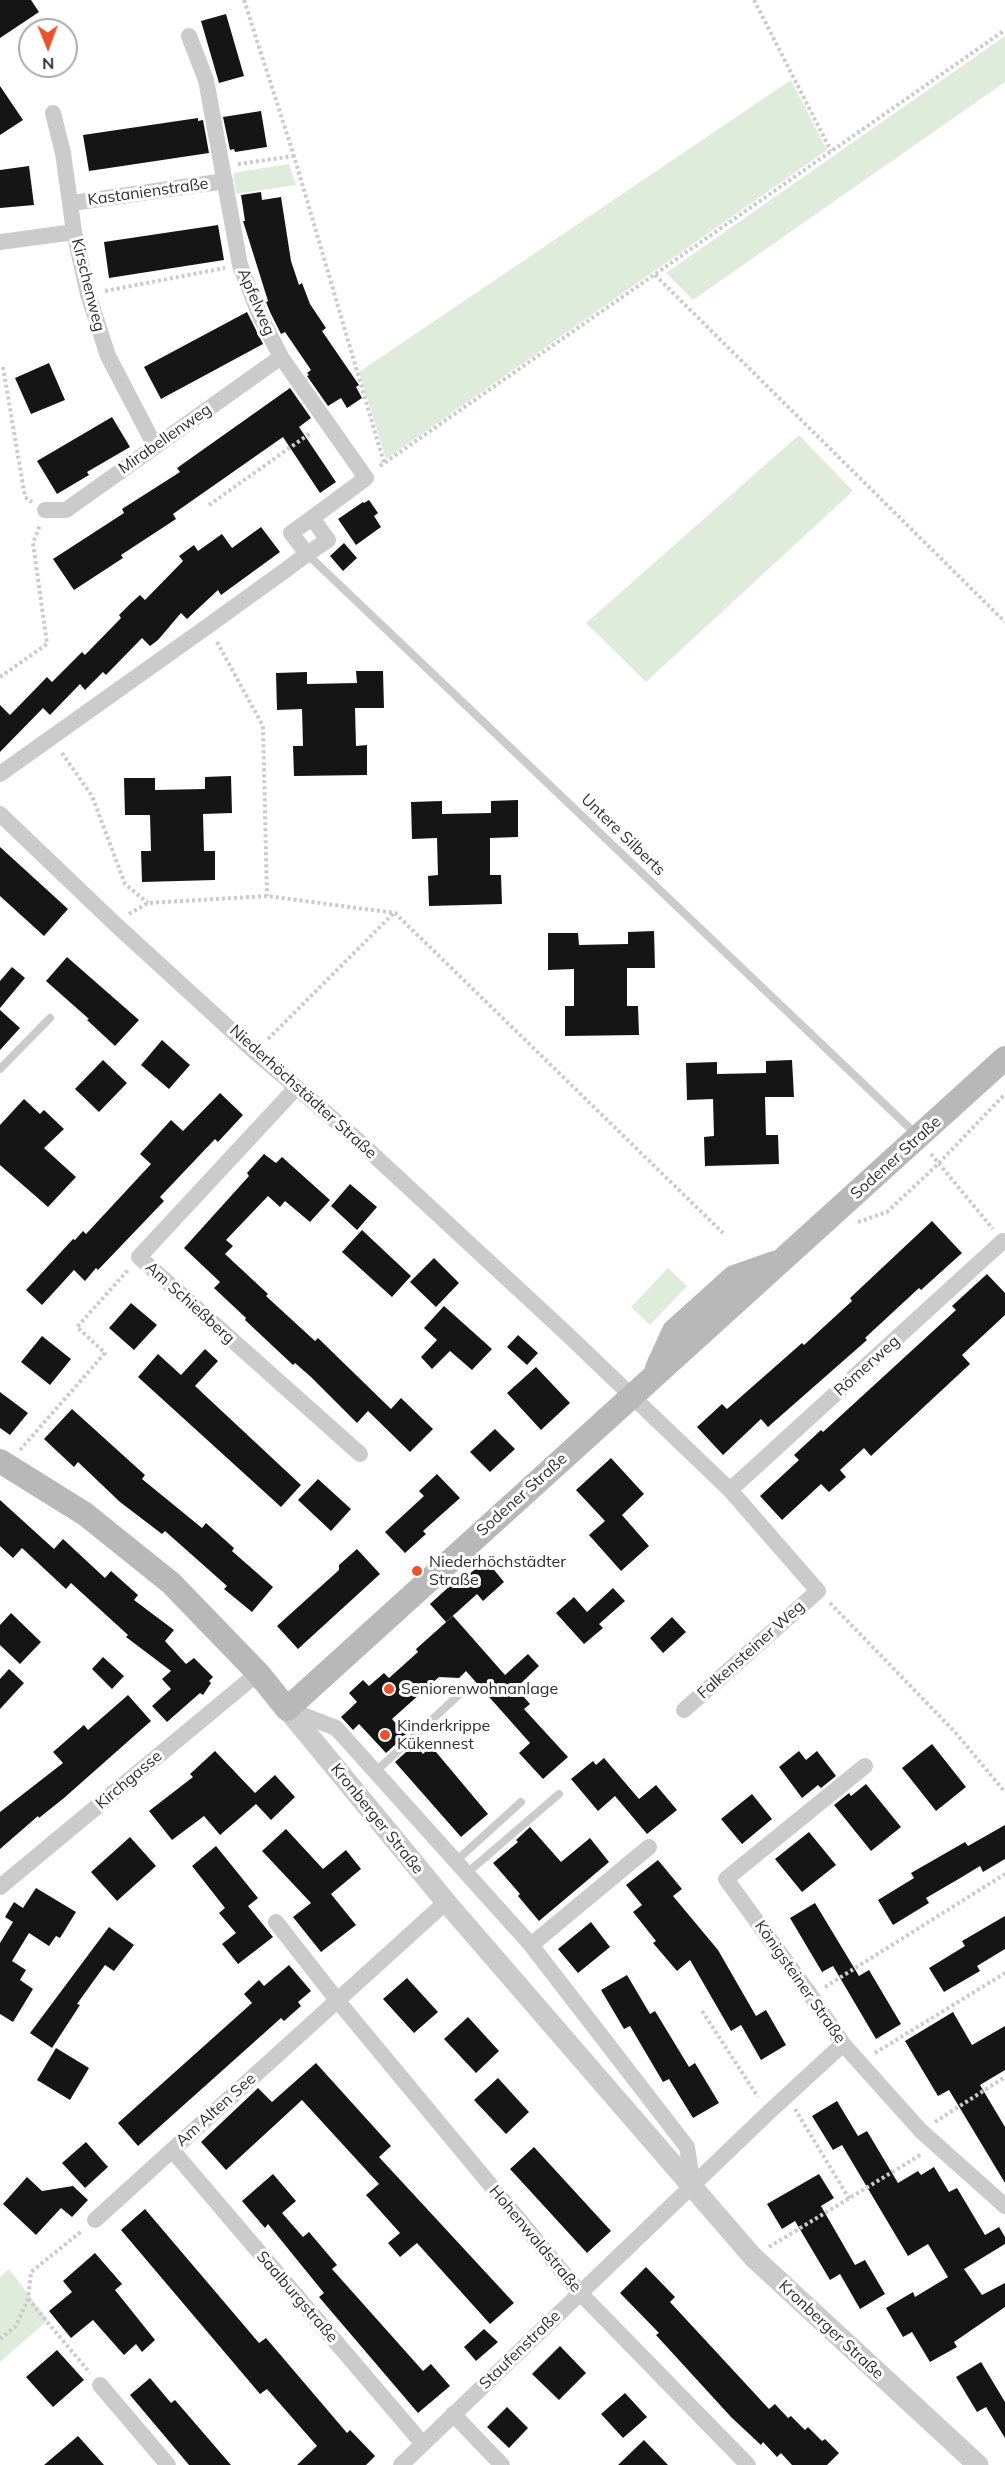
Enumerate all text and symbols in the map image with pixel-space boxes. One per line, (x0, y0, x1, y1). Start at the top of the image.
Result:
north arrow (18, 18, 78, 78)
text: N (42, 54, 54, 74)
street label: Kastanienstraße (86, 174, 210, 210)
street label: Kirschenweg (67, 237, 109, 333)
street label: Apfelweg (233, 266, 279, 338)
street label: Mirabellenweg (115, 400, 215, 478)
street label: Untere Silberts (577, 790, 669, 880)
street label: Niederhöchstädter Straße (226, 1021, 380, 1163)
street label: Sodener Straße (847, 1112, 945, 1204)
street label: Am Schießberg (141, 1258, 239, 1348)
street label: Römerweg (830, 1332, 904, 1400)
street label: Sodener Straße (473, 1449, 571, 1541)
place label: Niederhöchstädter Straße (429, 1552, 566, 1590)
marker: Niederhöchstädter Straße (410, 1564, 424, 1578)
street label: Falkensteiner Weg (694, 1597, 808, 1703)
place label: Seniorenwohnanlage (401, 1679, 558, 1699)
marker: Seniorenwohnanlage (382, 1682, 396, 1696)
place label: Kinderkrippe Kükennest (397, 1716, 490, 1754)
marker: Kinderkrippe Kükennest (378, 1728, 392, 1742)
street label: Kirchgasse (92, 1747, 166, 1813)
street label: Kronberger Straße (327, 1760, 427, 1878)
street label: Königsteiner Straße (750, 1917, 850, 2047)
street label: Am Alten See (172, 2069, 260, 2151)
street label: Hohenwaldstraße (485, 2182, 585, 2296)
street label: Saalburgstraße (252, 2247, 342, 2347)
street label: Kronberger Straße (775, 2276, 887, 2384)
street label: Staufenstraße (475, 2307, 565, 2393)

